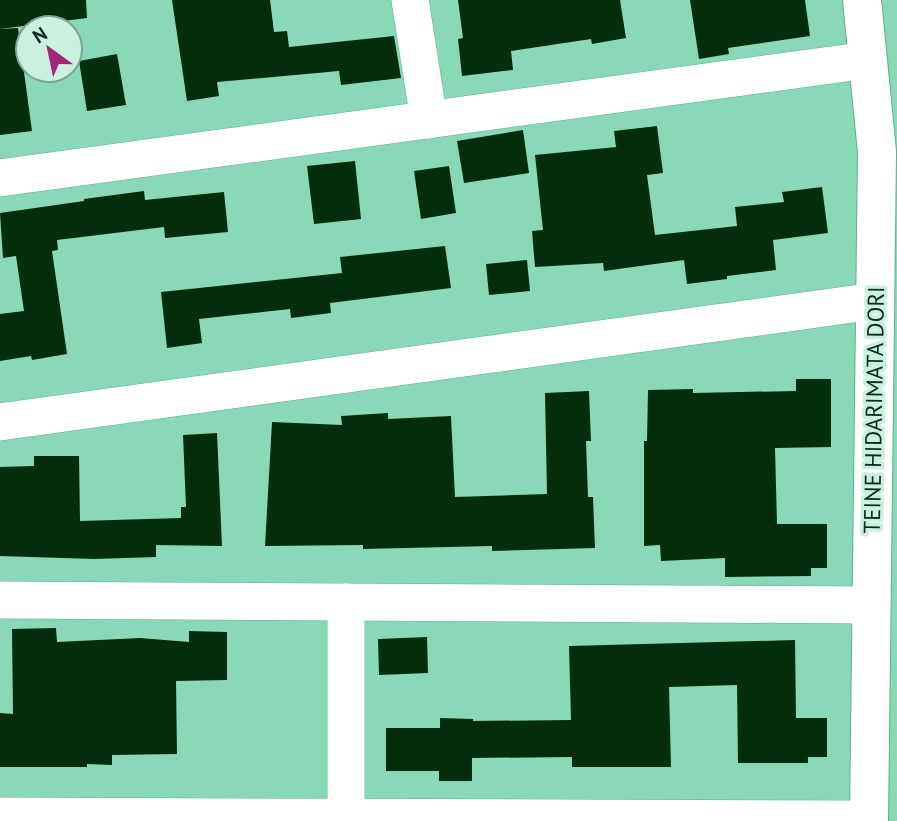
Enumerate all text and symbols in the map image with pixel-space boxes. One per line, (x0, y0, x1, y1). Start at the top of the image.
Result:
north arrow (14, 14, 84, 84)
text: N (28, 21, 52, 48)
street label: TEINE HIDARIMATA DORI (857, 286, 890, 534)

